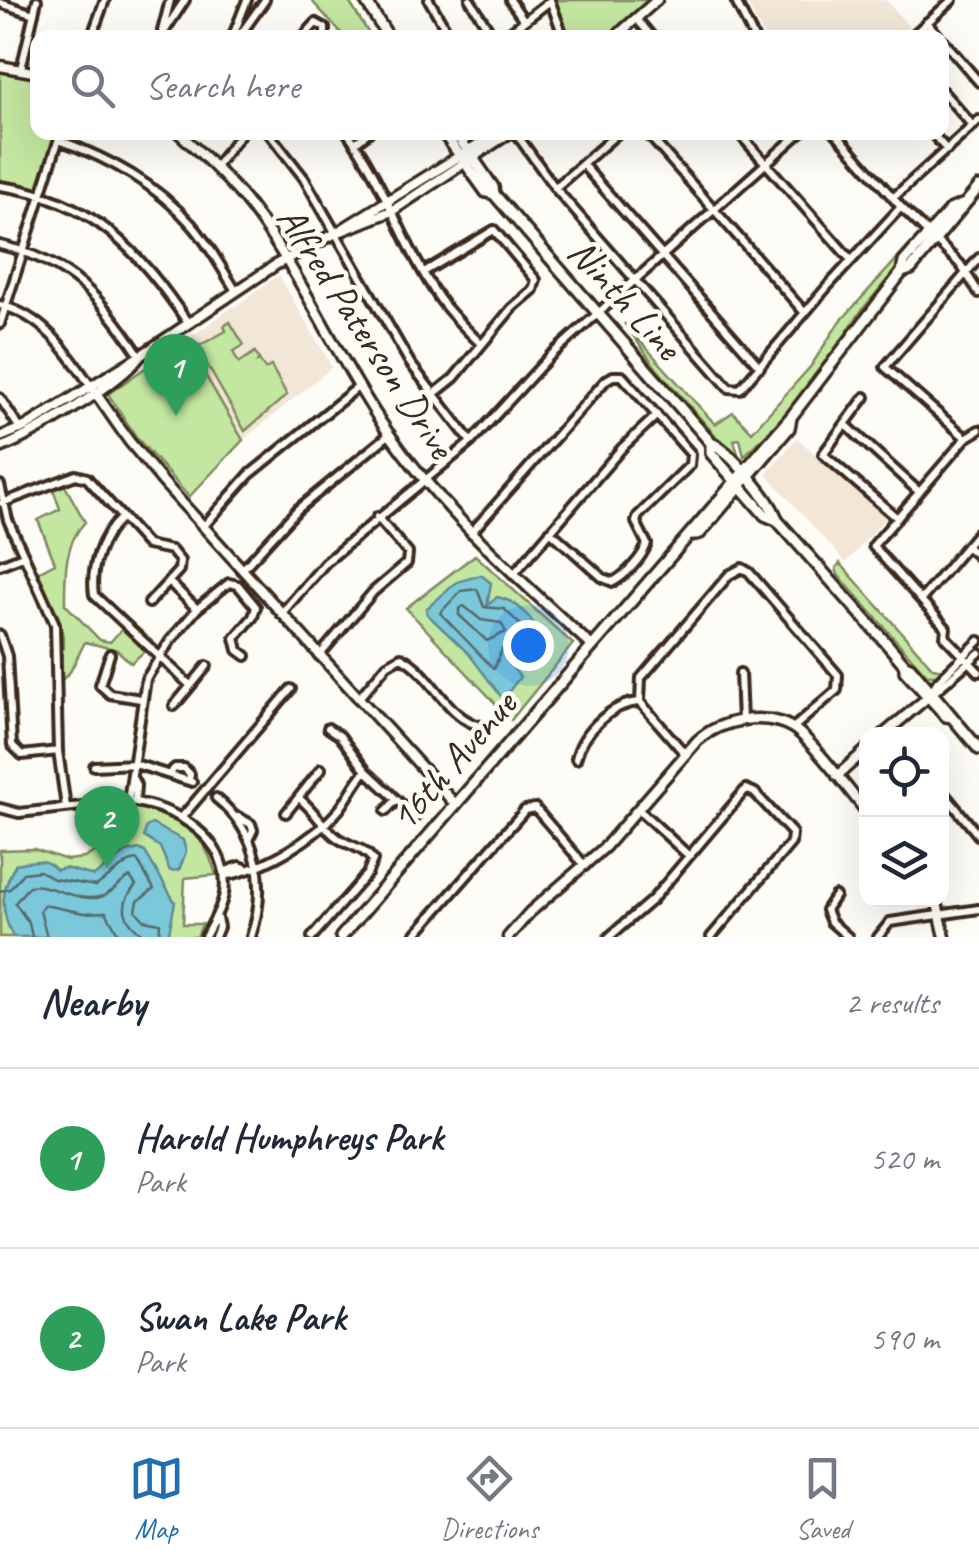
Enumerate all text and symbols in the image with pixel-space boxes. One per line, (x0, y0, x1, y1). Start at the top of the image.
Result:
search box (30, 30, 949, 140)
icon: search (65, 58, 120, 113)
text: Search here (145, 62, 300, 109)
street label: Alfred Paterson Drive (266, 196, 468, 470)
street label: Ninth Line (557, 228, 695, 373)
pin: 1 (144, 334, 208, 416)
your location (503, 620, 554, 671)
street label: 16th Avenue (379, 678, 529, 841)
map controls (859, 727, 949, 907)
button: locate (859, 727, 949, 817)
pin: 2 (74, 786, 140, 868)
button: layers (859, 817, 949, 907)
text: Nearby (40, 976, 146, 1029)
text: 2 results (845, 982, 939, 1023)
text: Harold Humphreys Park (135, 1114, 443, 1161)
text: 1 (65, 1138, 80, 1179)
text: 520 m (870, 1138, 939, 1179)
text: Park (135, 1161, 186, 1202)
text: Swan Lake Park (135, 1294, 345, 1341)
text: 2 (65, 1318, 80, 1359)
text: 590 m (870, 1318, 939, 1359)
text: Park (135, 1341, 186, 1382)
tab: Map (129, 1451, 184, 1546)
tab: Directions (441, 1451, 538, 1546)
tab: Saved (795, 1451, 850, 1546)

